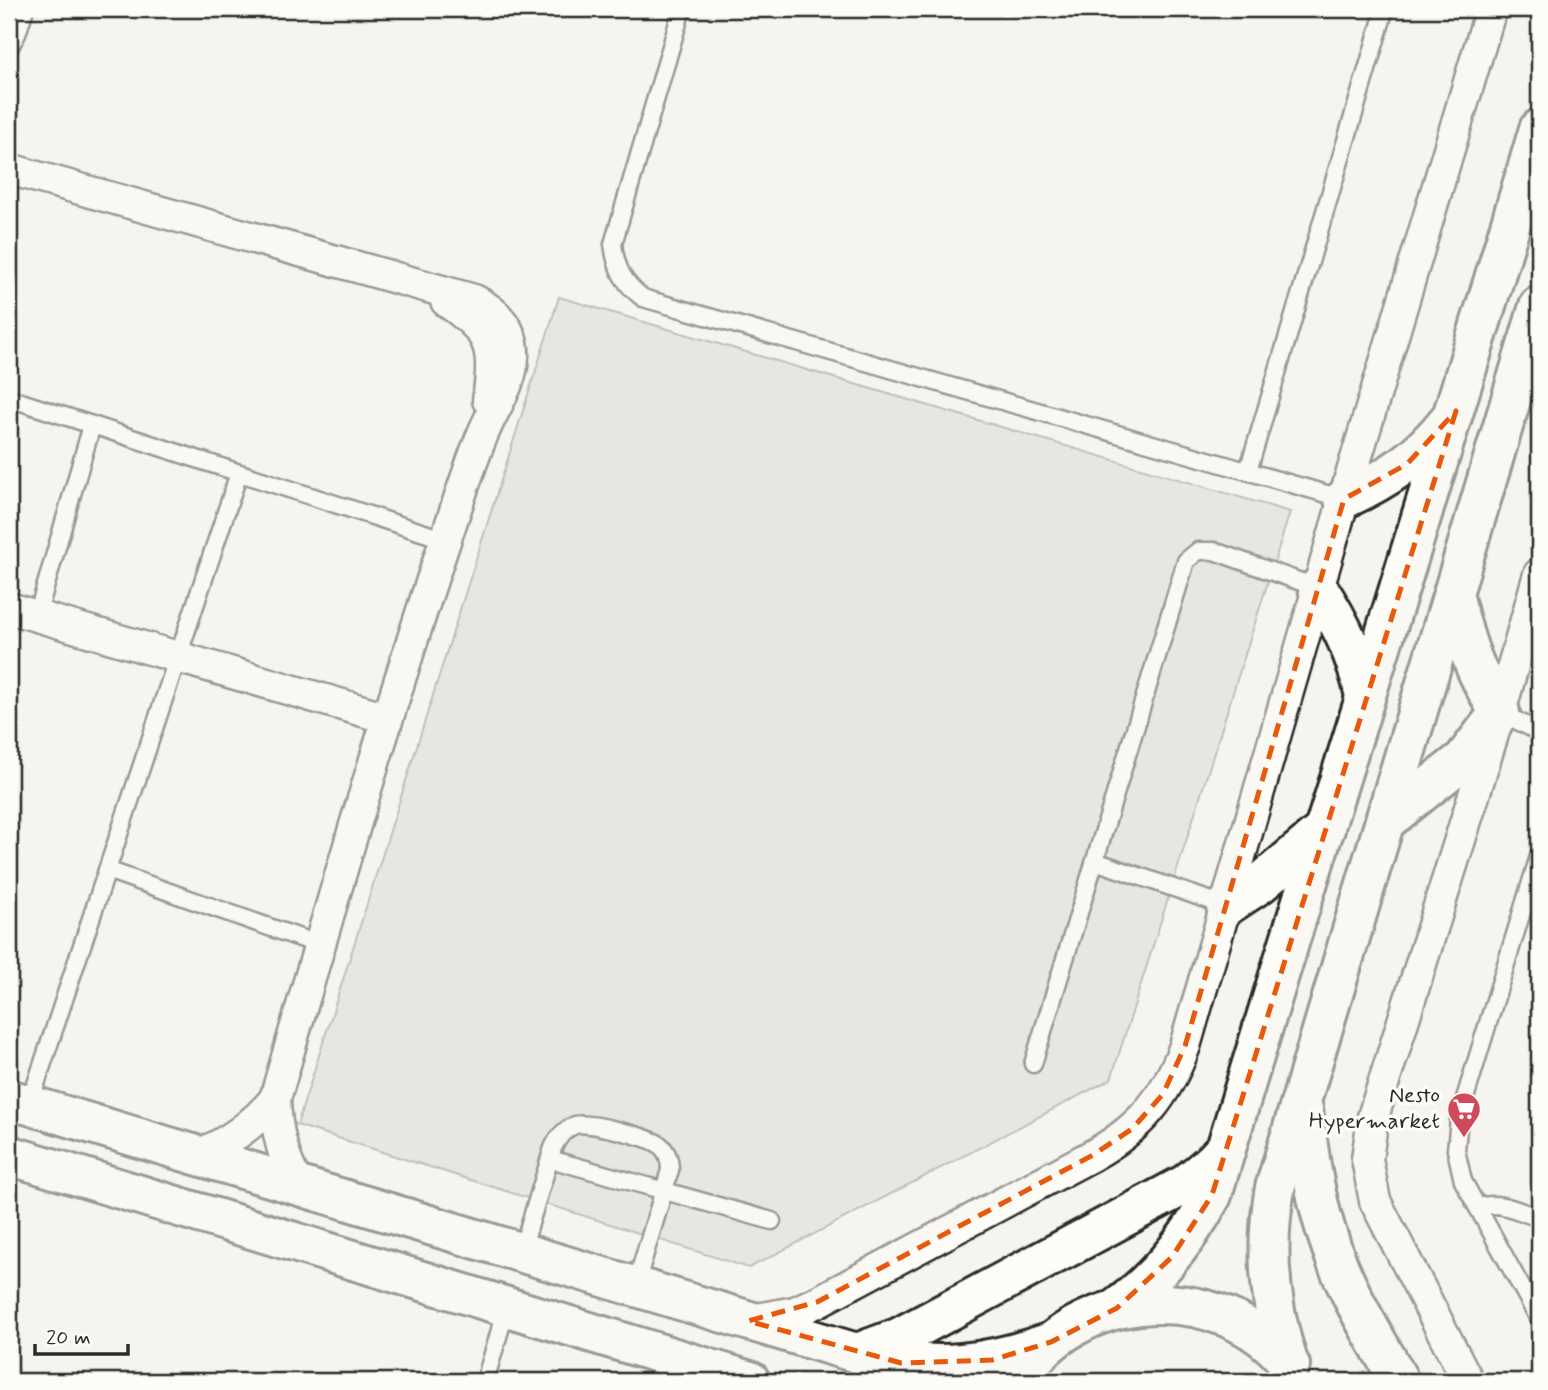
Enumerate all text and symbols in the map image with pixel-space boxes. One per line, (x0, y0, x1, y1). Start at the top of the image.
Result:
place label: Nesto Hypermarket (1309, 1081, 1440, 1137)
supermarket icon: Nesto Hypermarket (1445, 1090, 1483, 1139)
scale bar (35, 1313, 128, 1357)
text: 20 m (46, 1324, 91, 1352)

